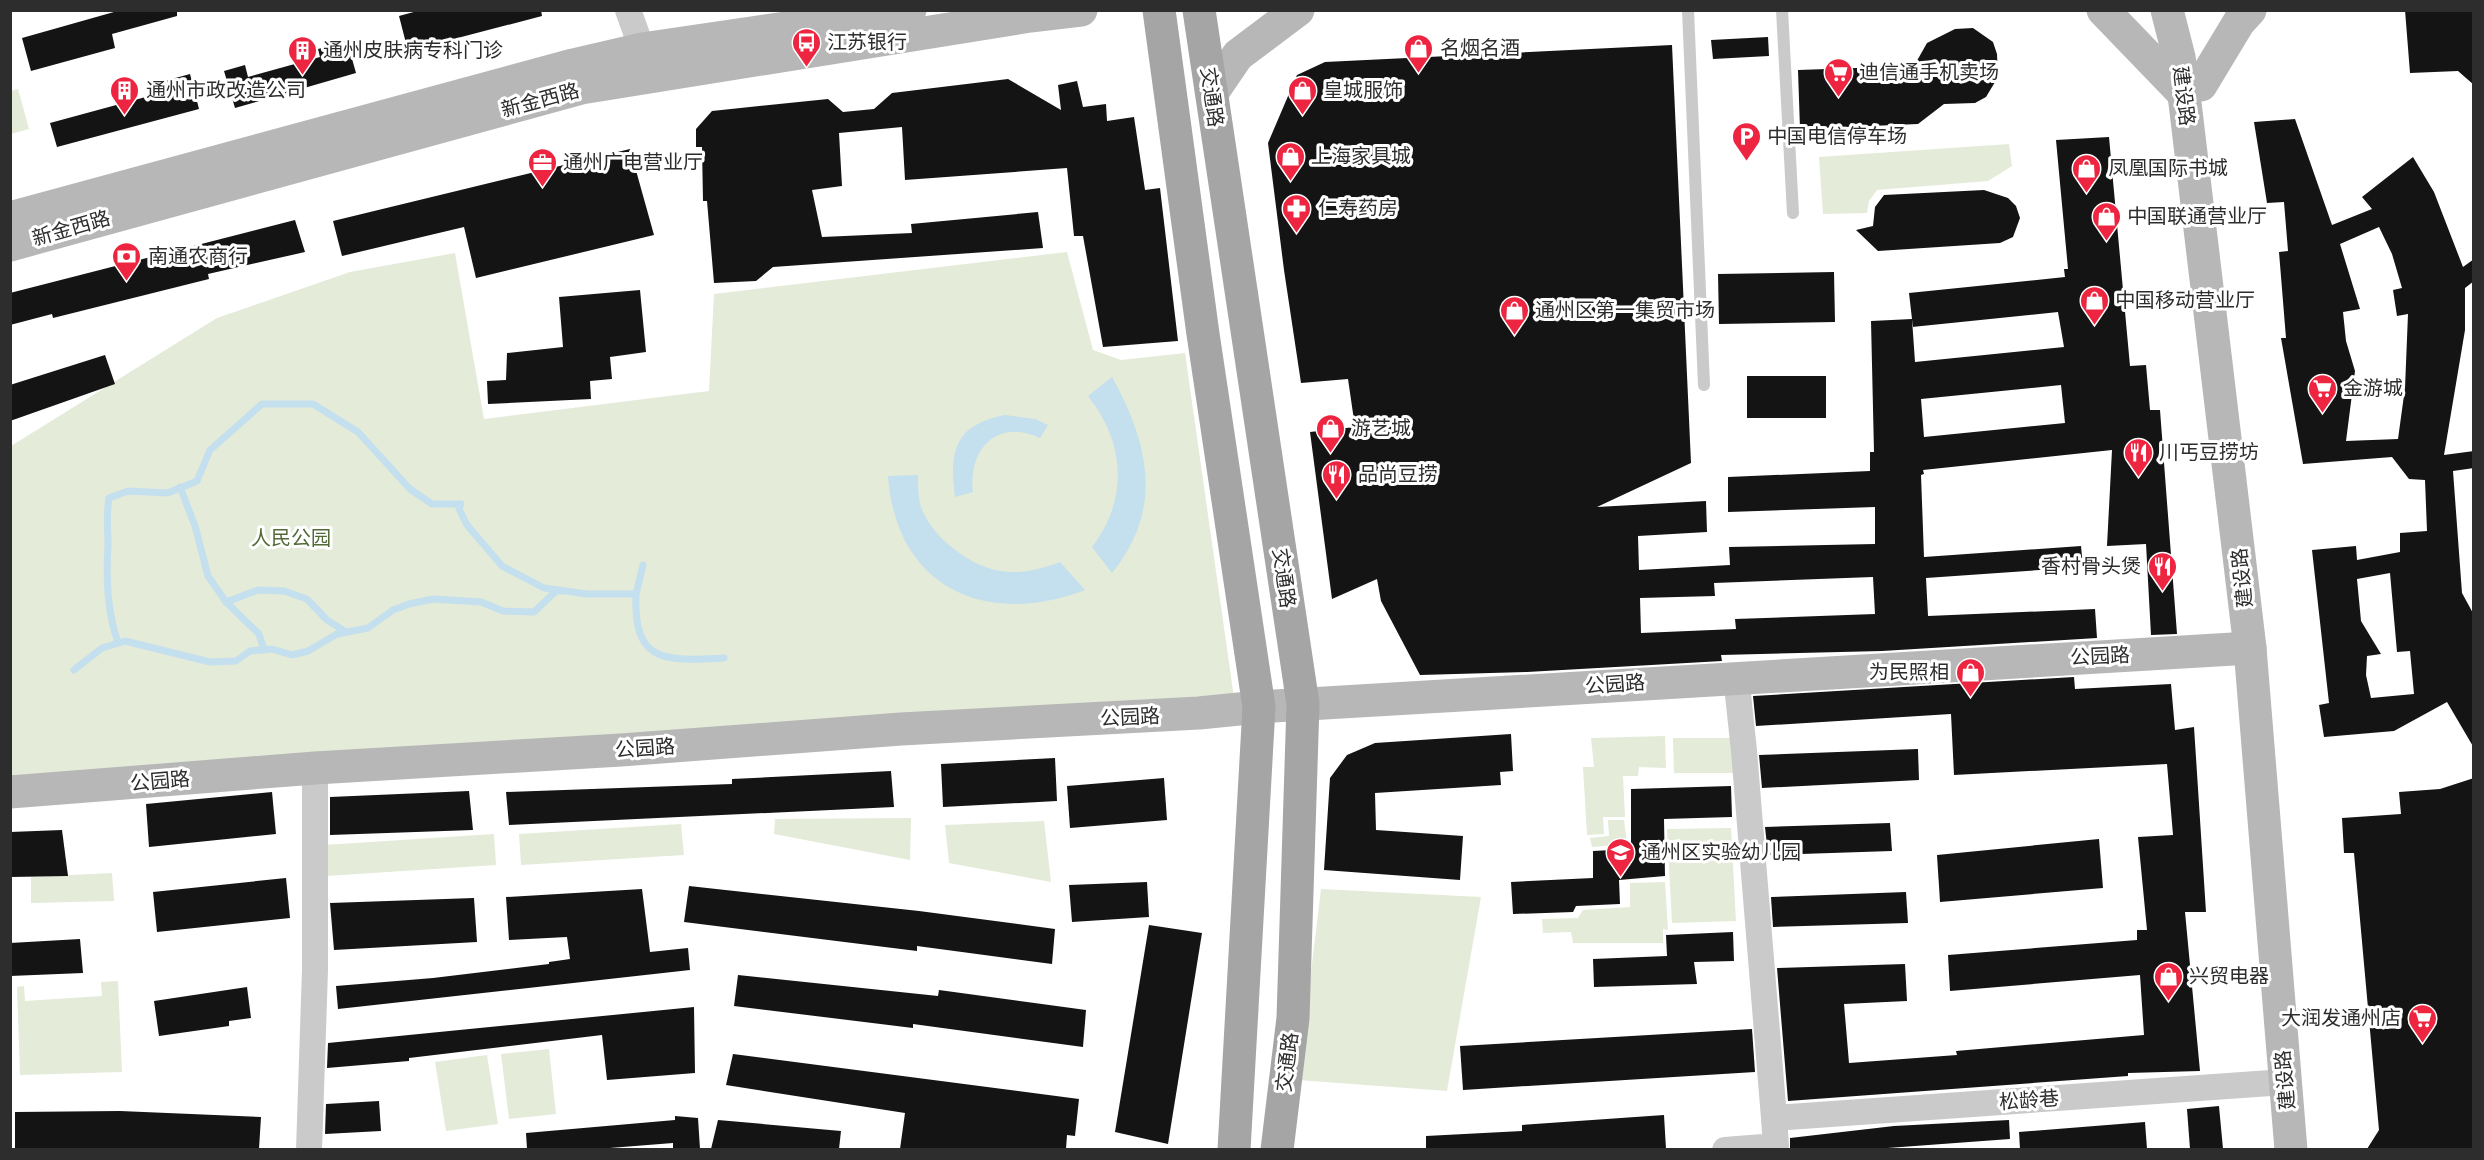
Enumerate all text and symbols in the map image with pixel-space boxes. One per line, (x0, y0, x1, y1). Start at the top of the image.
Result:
bus stop icon: 江苏银行 (790, 26, 822, 68)
place label: 江苏银行 (827, 29, 907, 57)
shop icon: 名烟名酒 (1403, 32, 1435, 74)
building icon: 通州皮肤病专科门诊 (286, 34, 318, 76)
place label: 名烟名酒 (1440, 35, 1520, 63)
place label: 通州皮肤病专科门诊 (323, 37, 503, 65)
supermarket icon: 迪信通手机卖场 (1822, 56, 1854, 98)
place label: 迪信通手机卖场 (1859, 59, 1999, 87)
street label: 交通路 (1193, 65, 1229, 129)
street label: 建设路 (2165, 65, 2201, 128)
building icon: 通州市政改造公司 (109, 74, 141, 116)
shop icon: 皇城服饰 (1286, 74, 1318, 116)
place label: 通州市政改造公司 (146, 77, 306, 105)
street label: 新金西路 (498, 77, 583, 125)
place label: 皇城服饰 (1323, 77, 1403, 105)
parking icon: 中国电信停车场 (1730, 120, 1762, 162)
place label: 中国电信停车场 (1767, 123, 1907, 151)
shop icon: 上海家具城 (1274, 140, 1306, 182)
place label: 上海家具城 (1311, 143, 1411, 171)
office icon: 通州广电营业厅 (526, 146, 558, 188)
place label: 通州广电营业厅 (563, 149, 703, 177)
shop icon: 凤凰国际书城 (2071, 152, 2103, 194)
place label: 凤凰国际书城 (2108, 155, 2228, 183)
pharmacy icon: 仁寿药房 (1281, 192, 1313, 234)
place label: 仁寿药房 (1318, 195, 1398, 223)
shop icon: 中国联通营业厅 (2090, 200, 2122, 242)
place label: 中国联通营业厅 (2127, 203, 2267, 231)
street label: 新金西路 (29, 204, 114, 253)
bank icon: 南通农商行 (111, 240, 143, 282)
place label: 南通农商行 (148, 243, 248, 271)
shop icon: 中国移动营业厅 (2078, 284, 2110, 326)
place label: 中国移动营业厅 (2115, 287, 2255, 315)
shop icon: 通州区第一集贸市场 (1498, 294, 1530, 336)
place label: 通州区第一集贸市场 (1535, 297, 1715, 325)
supermarket icon: 金游城 (2306, 372, 2338, 414)
place label: 金游城 (2343, 375, 2403, 403)
shop icon: 游艺城 (1314, 412, 1346, 454)
place label: 游艺城 (1351, 415, 1411, 443)
restaurant icon: 川丐豆捞坊 (2122, 436, 2154, 478)
place label: 川丐豆捞坊 (2159, 439, 2259, 467)
restaurant icon: 品尚豆捞 (1321, 458, 1353, 500)
place label: 品尚豆捞 (1358, 461, 1438, 489)
park label: 人民公园 (251, 525, 331, 553)
street label: 交通路 (1265, 546, 1301, 610)
street label: 建设路 (2226, 547, 2260, 609)
restaurant icon: 香村骨头煲 (2146, 550, 2178, 592)
place label: 香村骨头煲 (2041, 553, 2141, 581)
street label: 公园路 (2069, 641, 2131, 673)
shop icon: 为民照相 (1954, 656, 1986, 698)
place label: 为民照相 (1869, 659, 1949, 687)
street label: 公园路 (1584, 669, 1646, 701)
street label: 公园路 (1099, 702, 1161, 734)
street label: 公园路 (614, 733, 676, 765)
street label: 公园路 (129, 765, 191, 799)
school or university icon: 通州区实验幼儿园 (1604, 836, 1636, 878)
place label: 通州区实验幼儿园 (1641, 839, 1801, 867)
shop icon: 兴贸电器 (2152, 960, 2184, 1002)
place label: 兴贸电器 (2189, 963, 2269, 991)
supermarket icon: 大润发通州店 (2406, 1002, 2438, 1044)
place label: 大润发通州店 (2281, 1005, 2401, 1033)
street label: 交通路 (1270, 1031, 1306, 1094)
street label: 建设路 (2269, 1049, 2303, 1111)
street label: 松龄巷 (1998, 1085, 2060, 1117)

